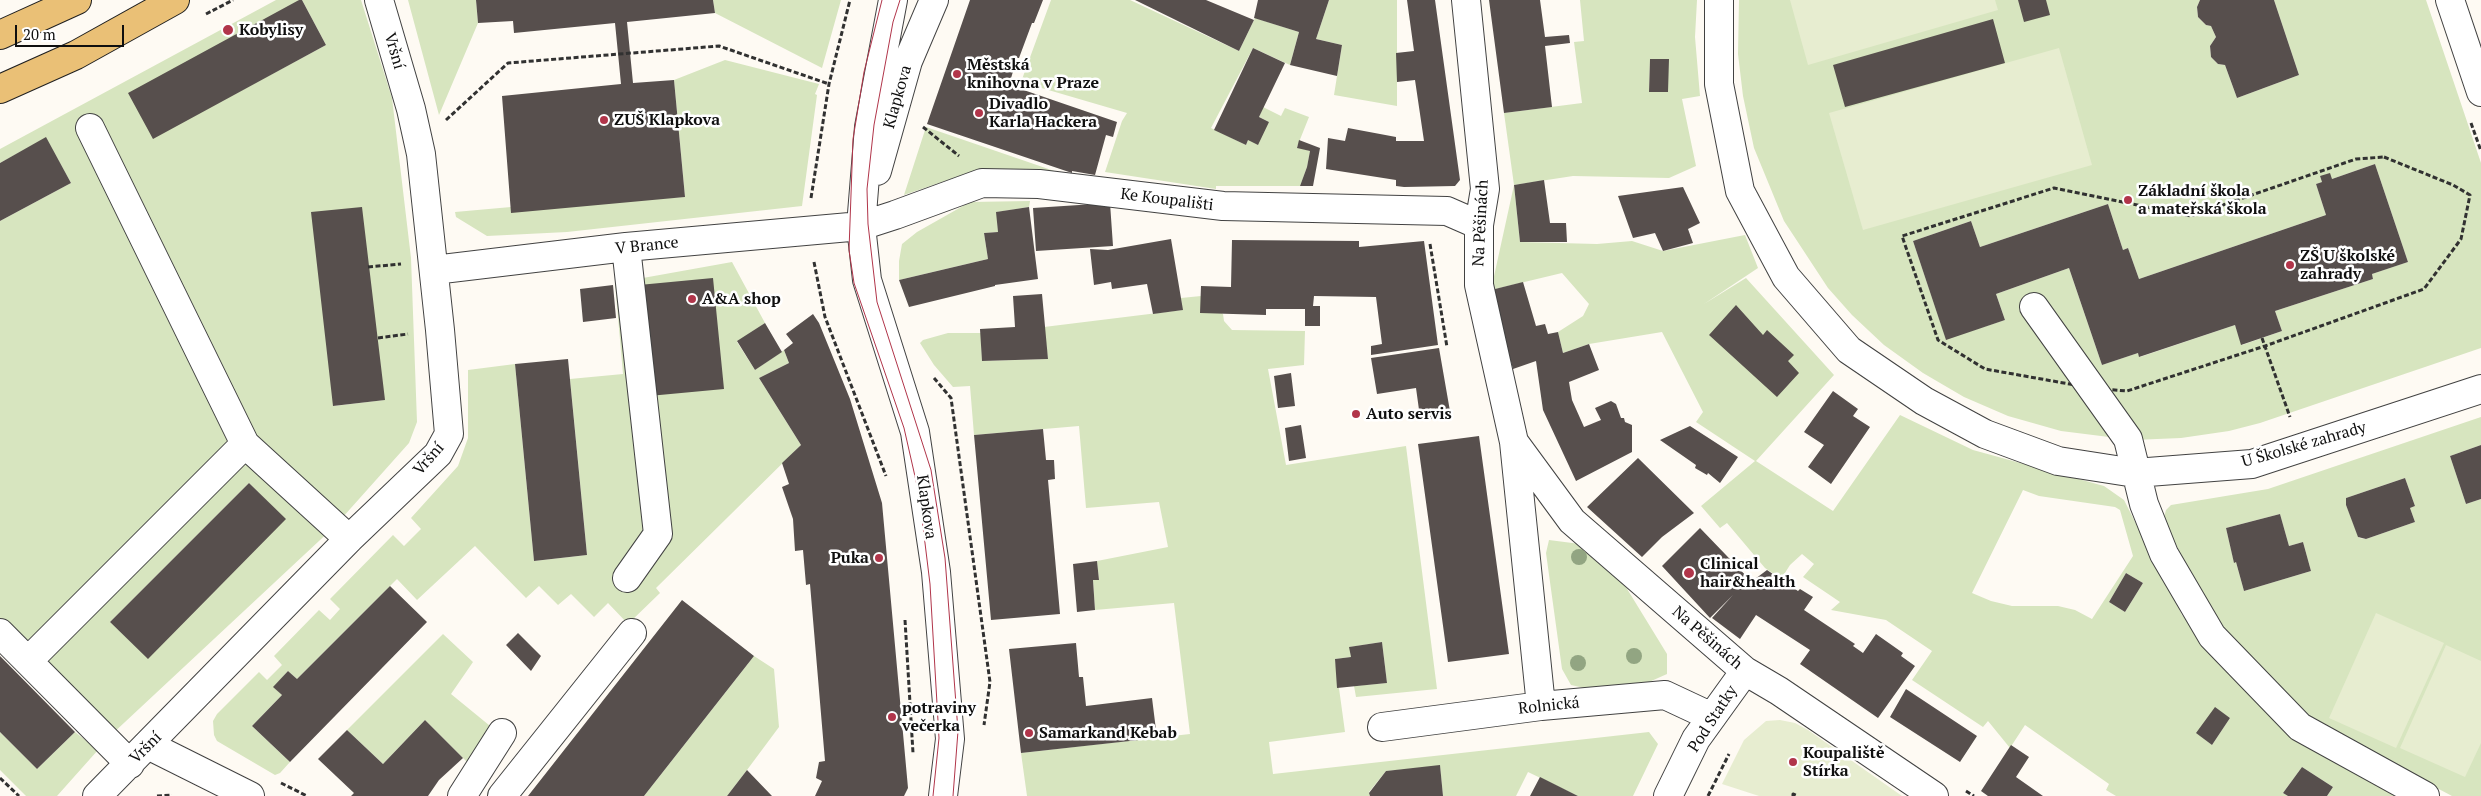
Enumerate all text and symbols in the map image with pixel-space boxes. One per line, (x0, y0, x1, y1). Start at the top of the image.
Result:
scale bar (18, 15, 126, 47)
place label: Kobylisy (239, 20, 303, 40)
marker: Kobylisy (221, 23, 235, 37)
text: 20 m (23, 24, 56, 44)
street label: Vršní (380, 31, 408, 71)
place label: Městská knihovna v Praze (967, 55, 1099, 93)
street label: Klapkova (880, 63, 916, 131)
marker: Městská knihovna v Praze (951, 68, 963, 80)
place label: Divadlo Karla Hackera (989, 94, 1097, 132)
marker: Divadlo Karla Hackera (973, 107, 985, 119)
place label: ZUŠ Klapkova (614, 110, 720, 130)
marker: ZUŠ Klapkova (598, 114, 610, 126)
street label: Na Pěšinách (1469, 179, 1493, 267)
place label: Základní škola a mateřská škola (2138, 181, 2267, 219)
street label: Ke Koupališti (1119, 185, 1215, 215)
marker: Základní škola a mateřská škola (2122, 194, 2134, 206)
street label: V Brance (614, 233, 680, 259)
place label: ZŠ U školské zahrady (2300, 246, 2395, 284)
marker: ZŠ U školské zahrady (2284, 259, 2296, 271)
place label: A&A shop (702, 289, 781, 309)
marker: A&A shop (686, 293, 698, 305)
place label: Auto servis (1366, 404, 1452, 424)
marker: Auto servis (1350, 408, 1362, 420)
street label: U Školské zahrady (2240, 418, 2368, 472)
street label: Vršní (410, 439, 448, 479)
street label: Klapkova (912, 473, 940, 541)
place label: Puka (831, 548, 869, 568)
marker: Puka (873, 552, 885, 564)
place label: Clinical hair&health (1700, 554, 1795, 592)
marker: Clinical hair&health (1682, 566, 1696, 580)
street label: Na Pěšinách (1668, 602, 1746, 674)
street label: Pod Statky (1684, 682, 1742, 756)
street label: Rolnická (1517, 693, 1581, 719)
place label: potraviny večerka (902, 698, 976, 736)
marker: potraviny večerka (886, 711, 898, 723)
place label: Samarkand Kebab (1039, 723, 1177, 743)
marker: Samarkand Kebab (1023, 727, 1035, 739)
street label: Vršní (126, 728, 166, 768)
place label: Koupaliště Stírka (1803, 743, 1885, 781)
marker: Koupaliště Stírka (1787, 756, 1799, 768)

